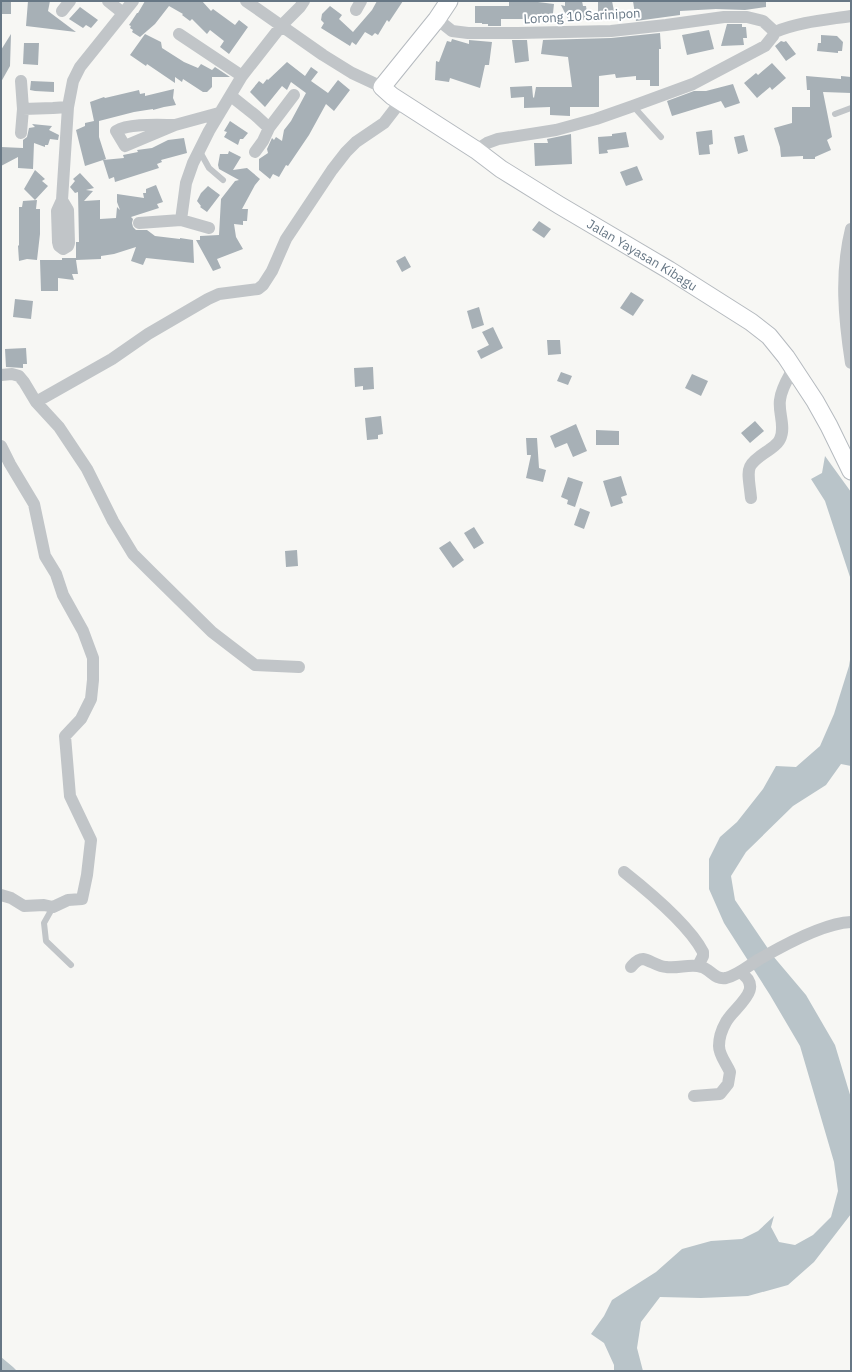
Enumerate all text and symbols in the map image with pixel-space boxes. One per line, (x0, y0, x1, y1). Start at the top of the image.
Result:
street label: Lorong 10 Sarinipon (523, 4, 641, 28)
street label: Jalan Yayasan Kibagu (584, 215, 701, 294)

